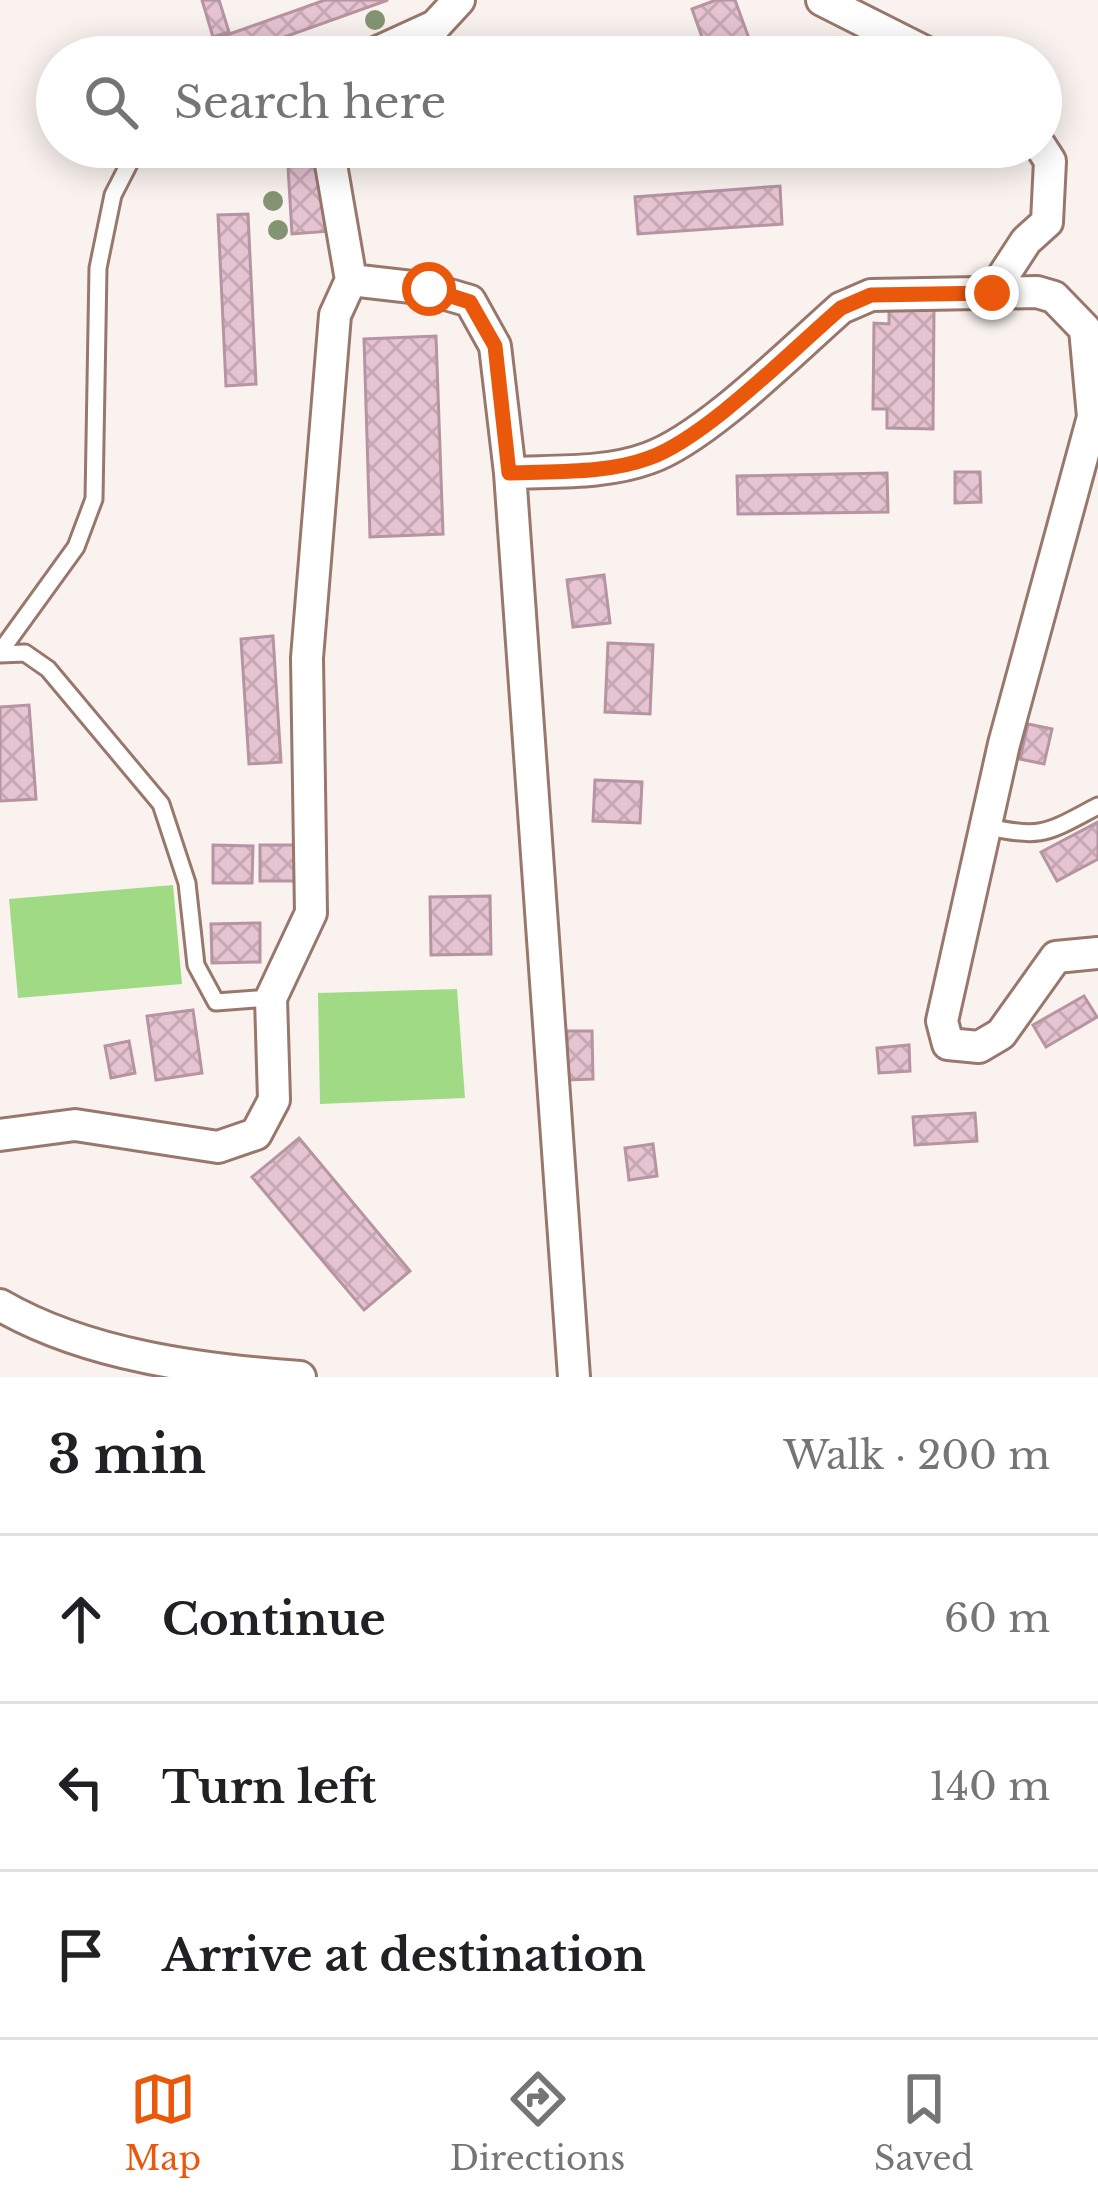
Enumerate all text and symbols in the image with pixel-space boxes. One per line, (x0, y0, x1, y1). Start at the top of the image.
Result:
search box (36, 36, 1062, 168)
icon: search (78, 69, 144, 135)
text: Search here (174, 74, 446, 130)
route start (402, 262, 456, 316)
route end (965, 266, 1019, 320)
text: 3 min (48, 1424, 206, 1487)
text: Walk · 200 m (784, 1431, 1050, 1480)
icon: ahead (48, 1586, 114, 1652)
text: Continue (162, 1591, 386, 1647)
text: 60 m (944, 1594, 1050, 1643)
icon: left (48, 1754, 114, 1820)
text: Turn left (162, 1759, 376, 1815)
text: 140 m (929, 1762, 1050, 1811)
icon: arrive (48, 1922, 114, 1988)
text: Arrive at destination (162, 1927, 646, 1983)
tab: Map (124, 2066, 201, 2179)
tab: Directions (450, 2066, 625, 2179)
tab: Saved (874, 2066, 974, 2179)

